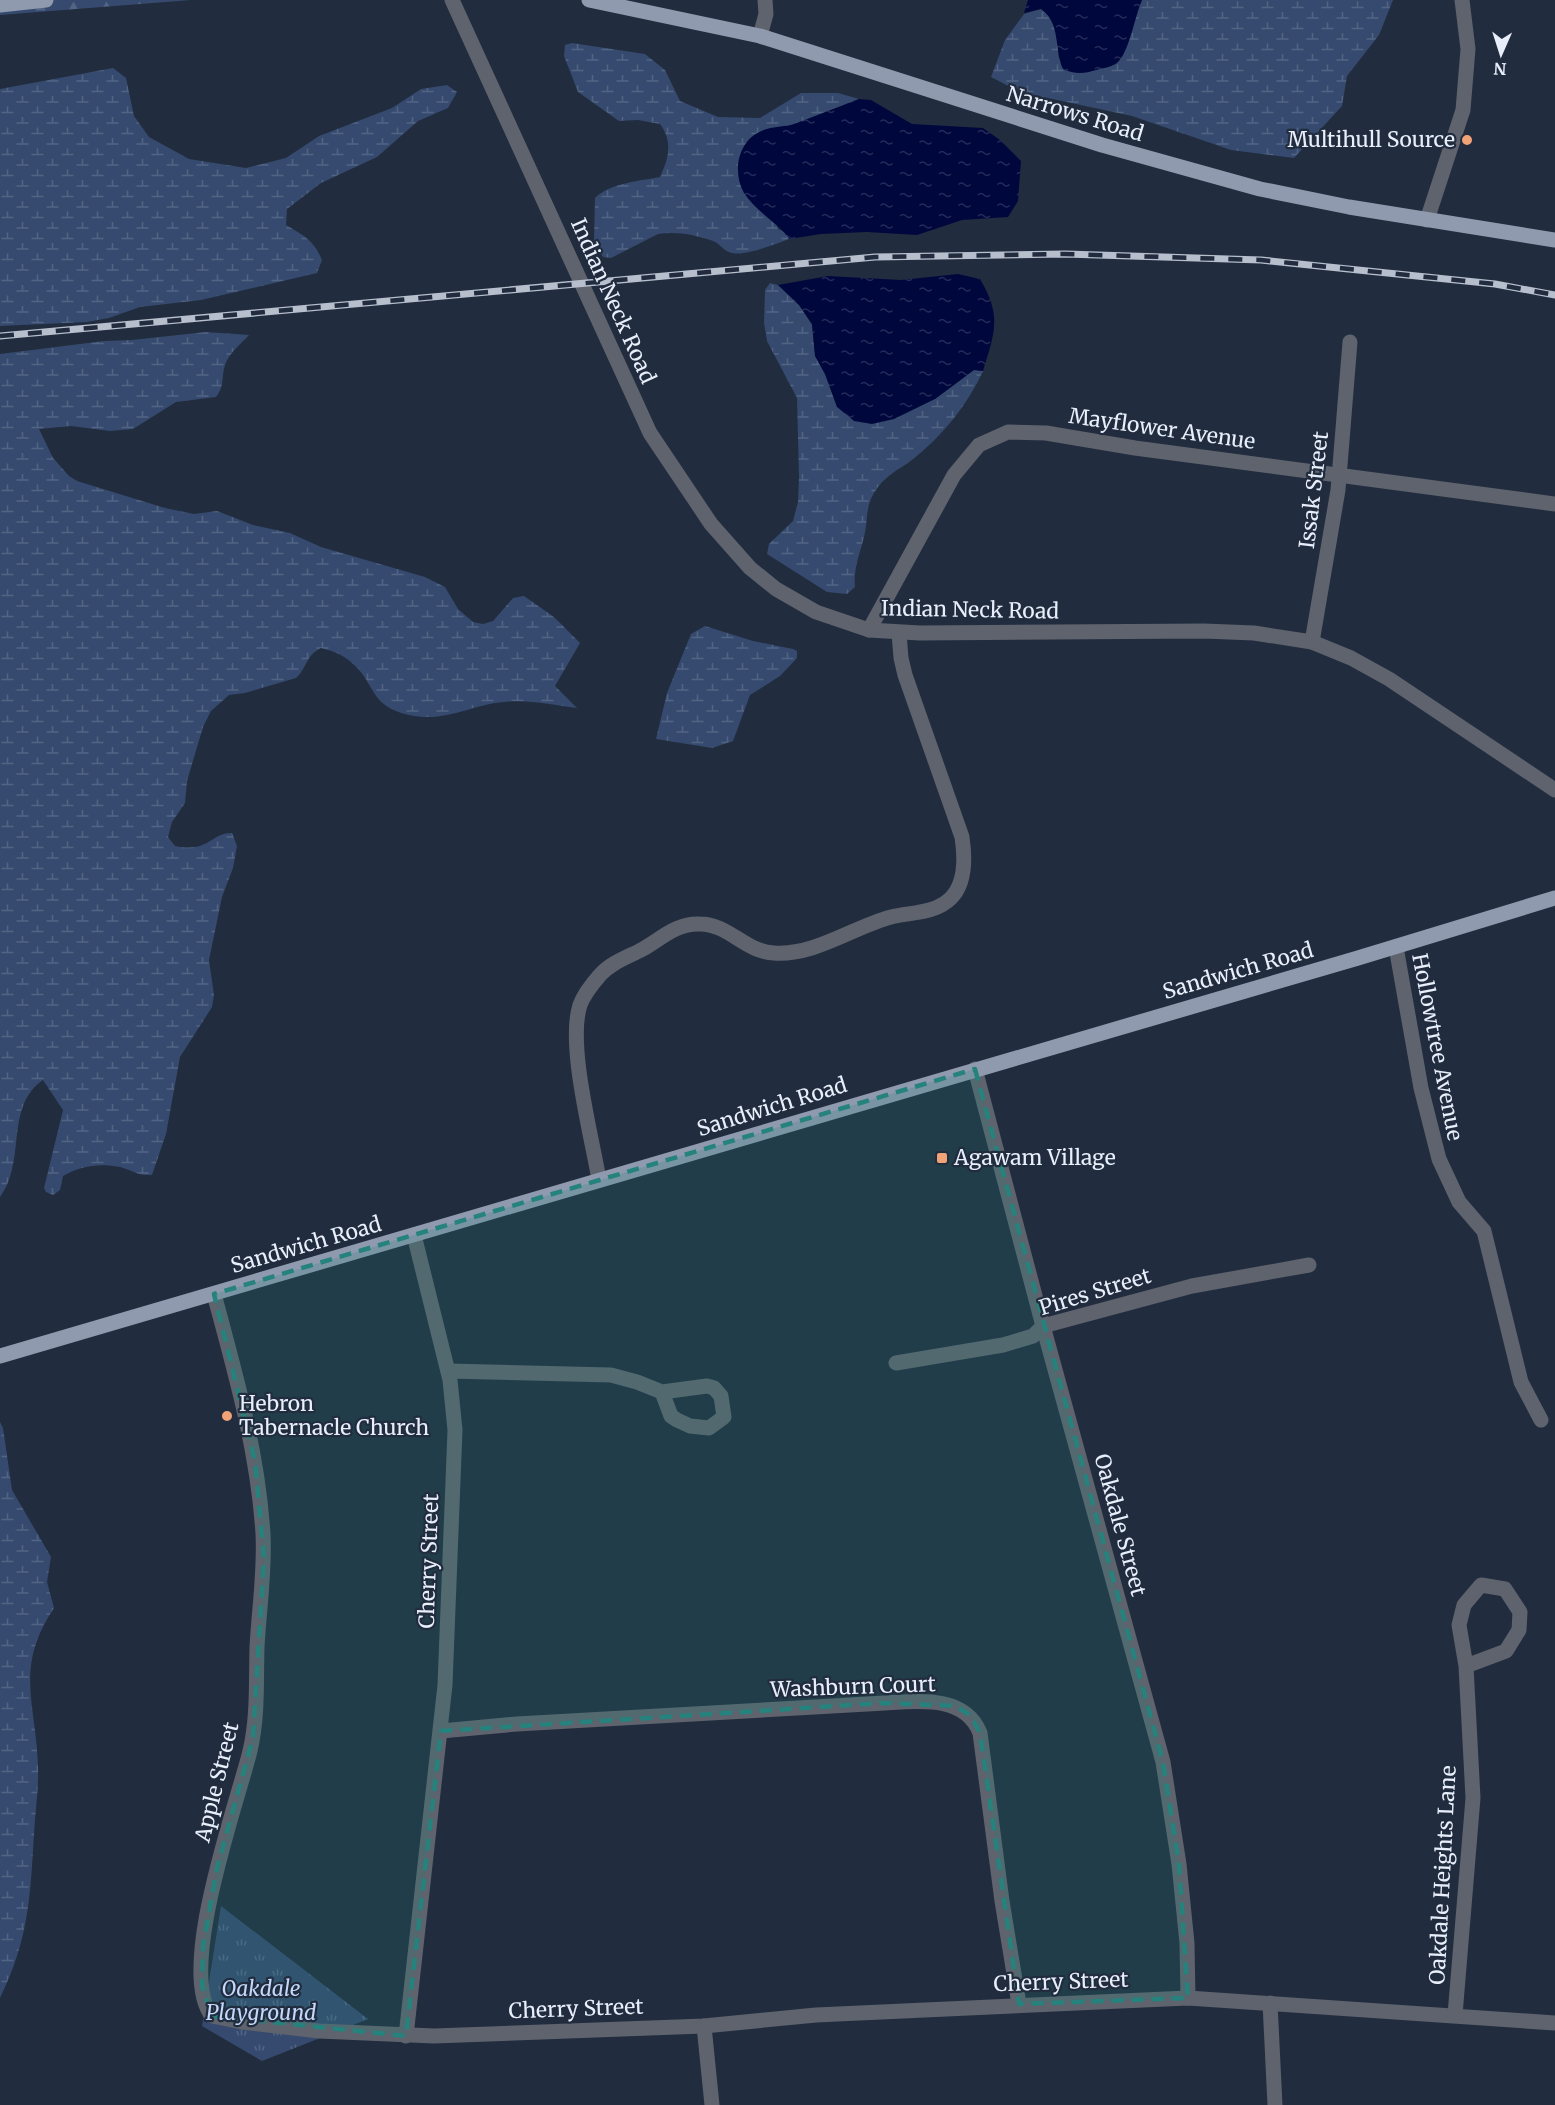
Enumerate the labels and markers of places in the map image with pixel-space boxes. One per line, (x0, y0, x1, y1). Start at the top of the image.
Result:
place label: Multihull Source (1288, 126, 1455, 153)
marker: Multihull Source (1460, 133, 1474, 147)
place label: Agawam Village (953, 1144, 1116, 1171)
marker: Agawam Village (935, 1151, 949, 1165)
place label: Hebron Tabernacle Church (239, 1390, 429, 1441)
marker: Hebron Tabernacle Church (220, 1409, 234, 1423)

